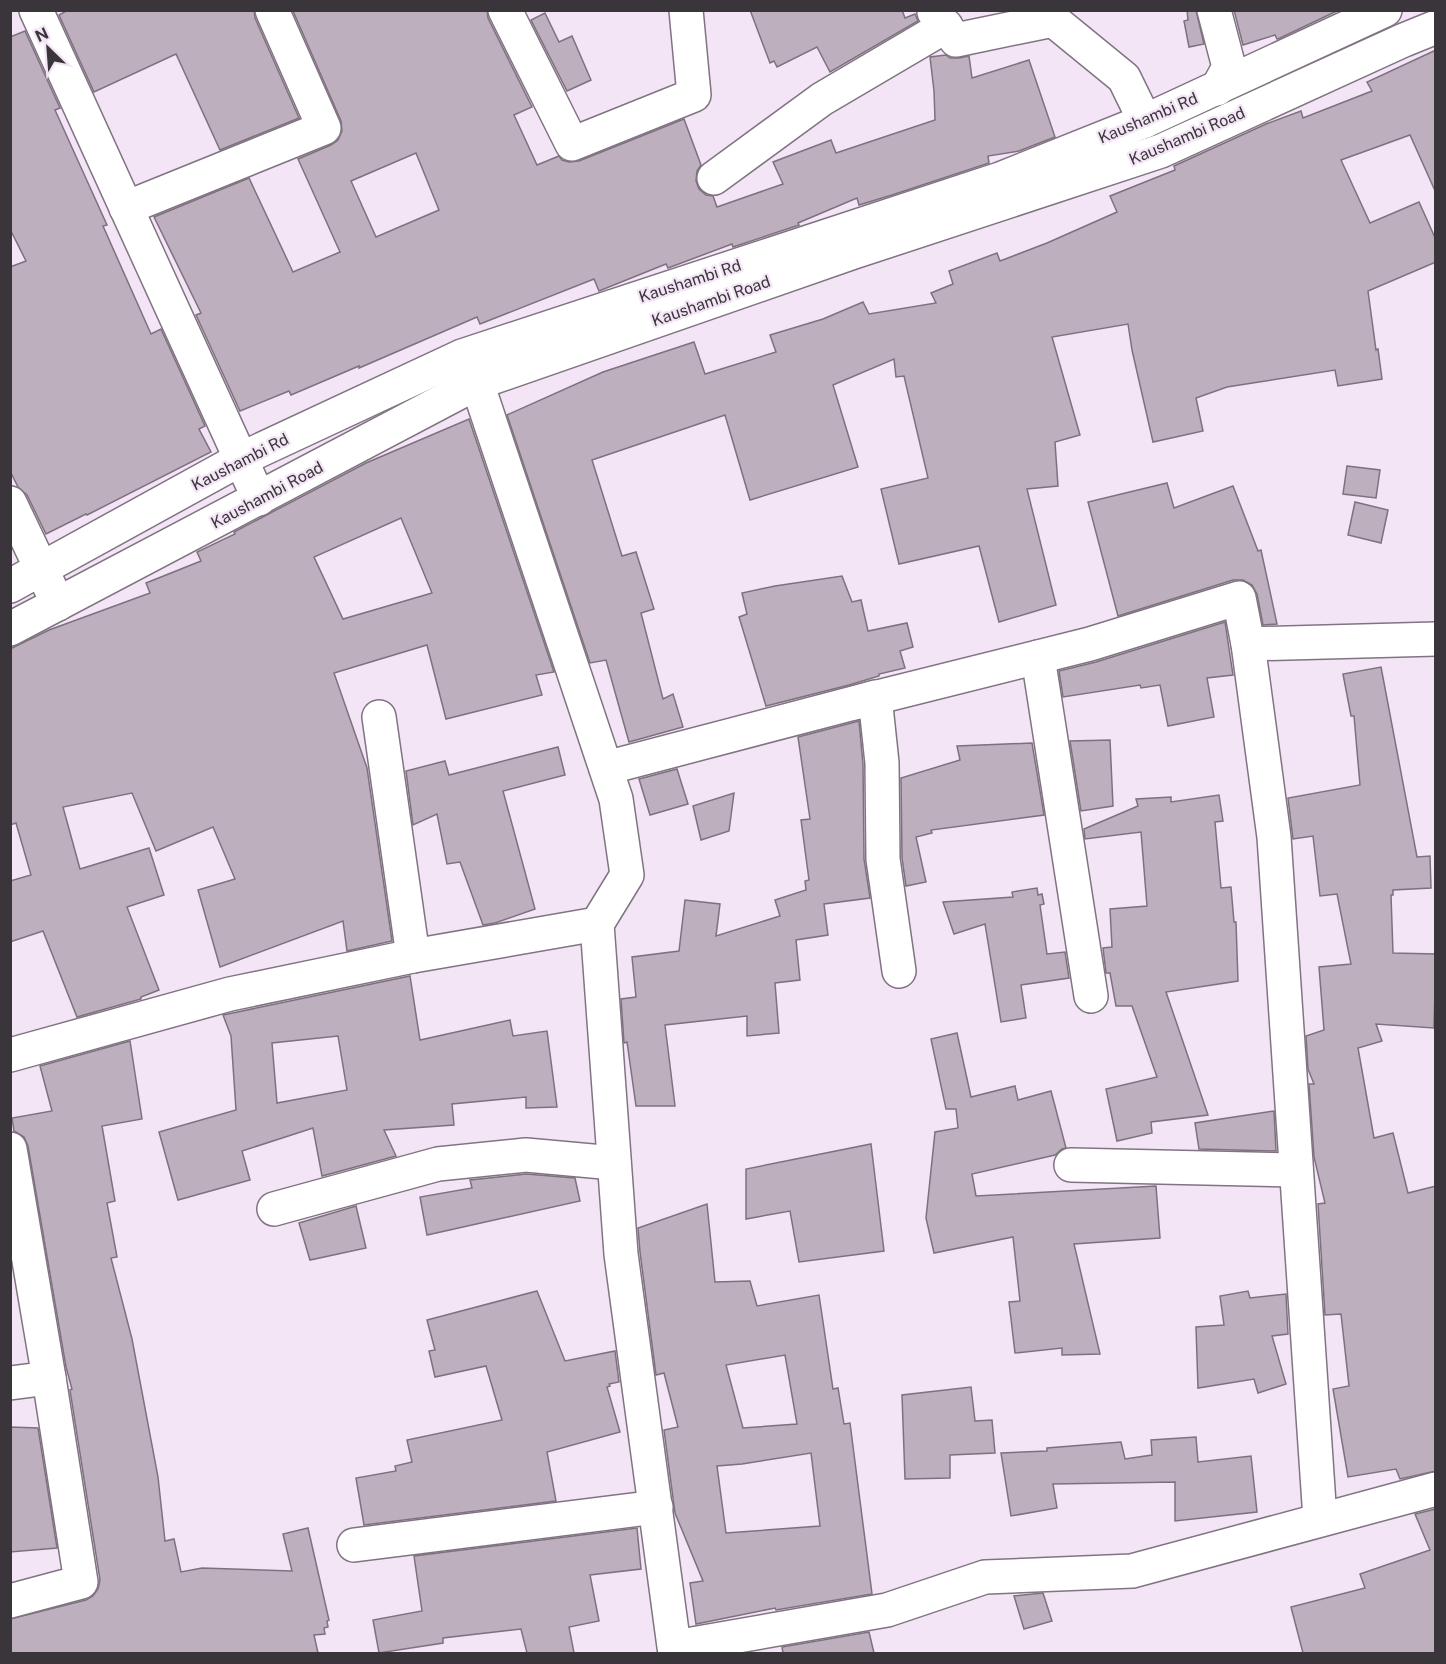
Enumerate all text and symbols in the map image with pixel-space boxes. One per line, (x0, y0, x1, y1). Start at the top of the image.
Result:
north arrow (18, 18, 78, 78)
text: N (32, 24, 52, 46)
street label: Kaushambi Rd (1095, 88, 1201, 148)
street label: Kaushambi Road (1126, 103, 1248, 169)
street label: Kaushambi Rd (636, 256, 744, 306)
street label: Kaushambi Road (649, 272, 773, 330)
street label: Kaushambi Rd (188, 429, 292, 495)
street label: Kaushambi Road (208, 457, 326, 533)

